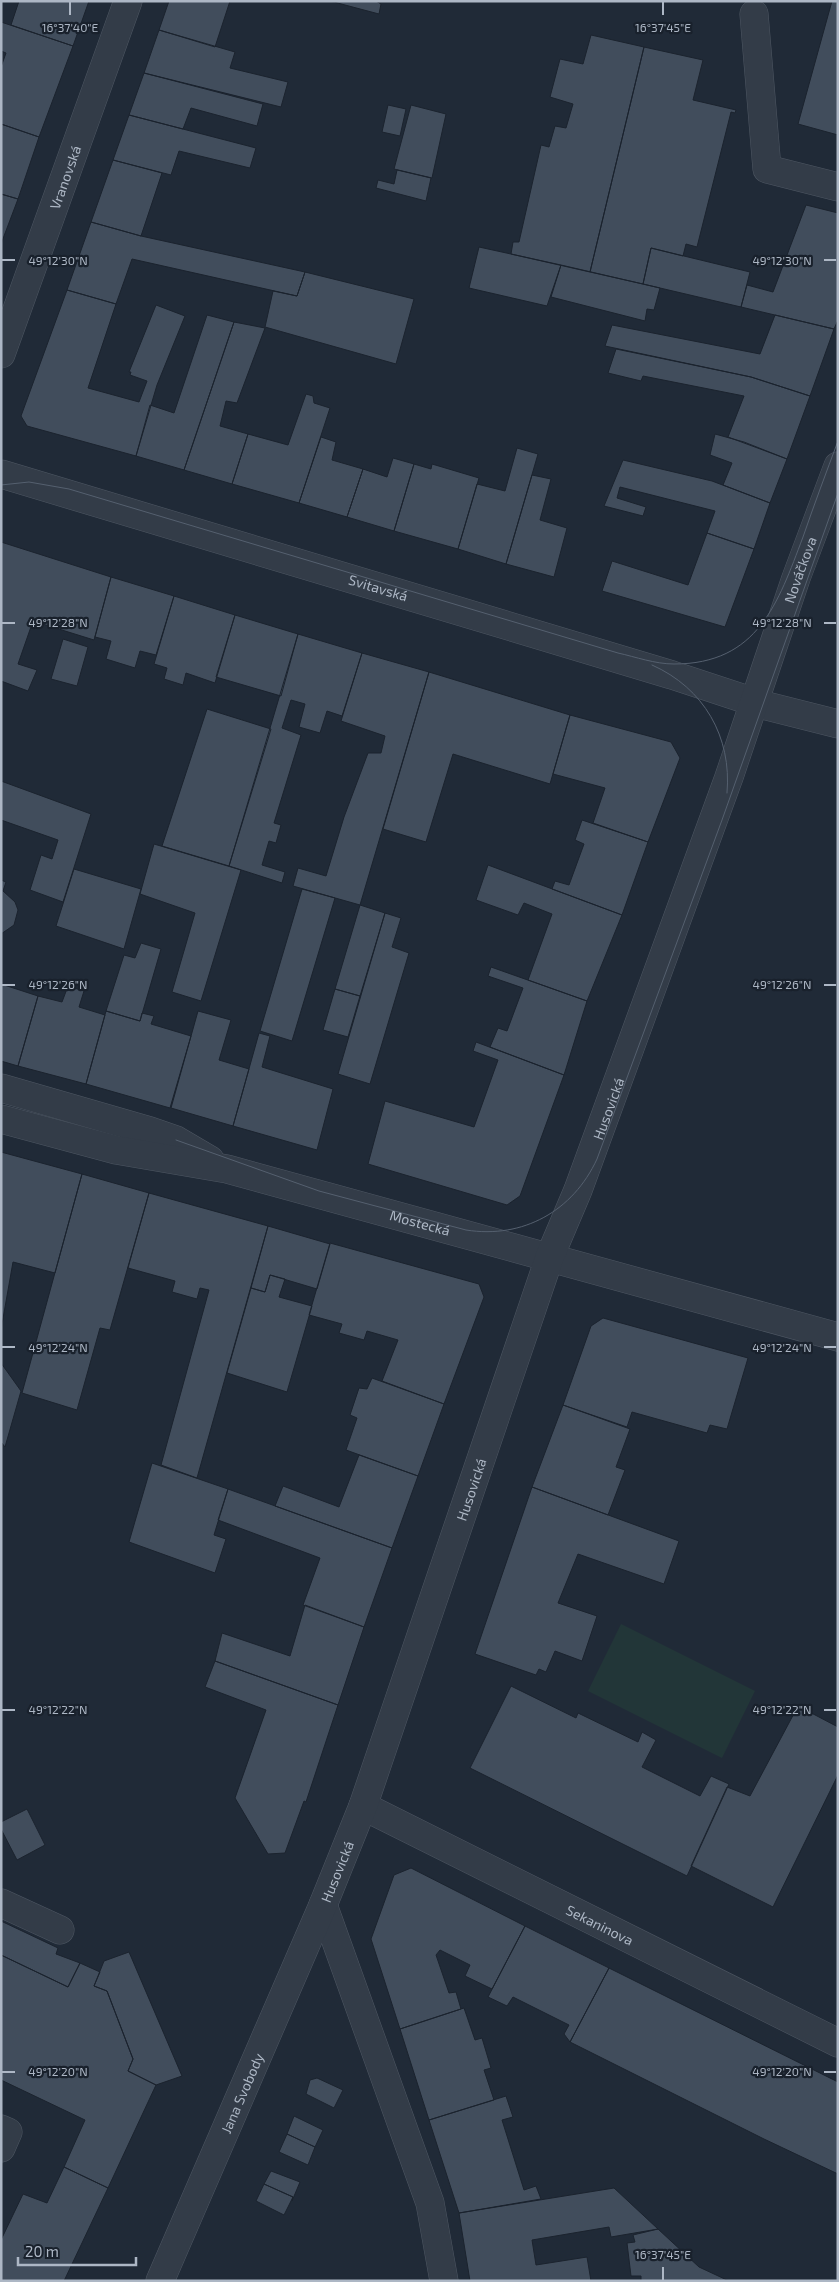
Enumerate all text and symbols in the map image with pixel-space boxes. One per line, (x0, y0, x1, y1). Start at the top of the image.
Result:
text: 16°37'40"E (42, 20, 99, 34)
text: 16°37'45"E (635, 20, 691, 34)
street label: Vranovská (45, 143, 84, 211)
text: 49°12'30"N (28, 253, 88, 267)
text: 49°12'30"N (752, 253, 812, 267)
street label: Nováčkova (780, 534, 819, 605)
street label: Svitavská (347, 570, 410, 604)
text: 49°12'28"N (28, 615, 88, 629)
text: 49°12'28"N (752, 615, 812, 629)
text: 49°12'26"N (29, 977, 87, 991)
text: 49°12'26"N (753, 977, 811, 991)
street label: Husovická (589, 1075, 627, 1142)
street label: Mostecká (388, 1206, 452, 1239)
text: 49°12'24"N (28, 1340, 88, 1354)
text: 49°12'24"N (752, 1340, 812, 1354)
street label: Husovická (452, 1456, 489, 1523)
text: 49°12'22"N (29, 1702, 87, 1716)
text: 49°12'22"N (753, 1702, 811, 1716)
street label: Husovická (317, 1838, 357, 1905)
street label: Sekaninova (564, 1900, 637, 1948)
street label: Jana Svobody (217, 2050, 267, 2136)
text: 49°12'20"N (28, 2064, 88, 2078)
text: 49°12'20"N (752, 2064, 812, 2078)
scale bar (18, 2234, 135, 2266)
text: 20 m (25, 2242, 59, 2260)
text: 16°37'45"E (635, 2247, 691, 2261)

